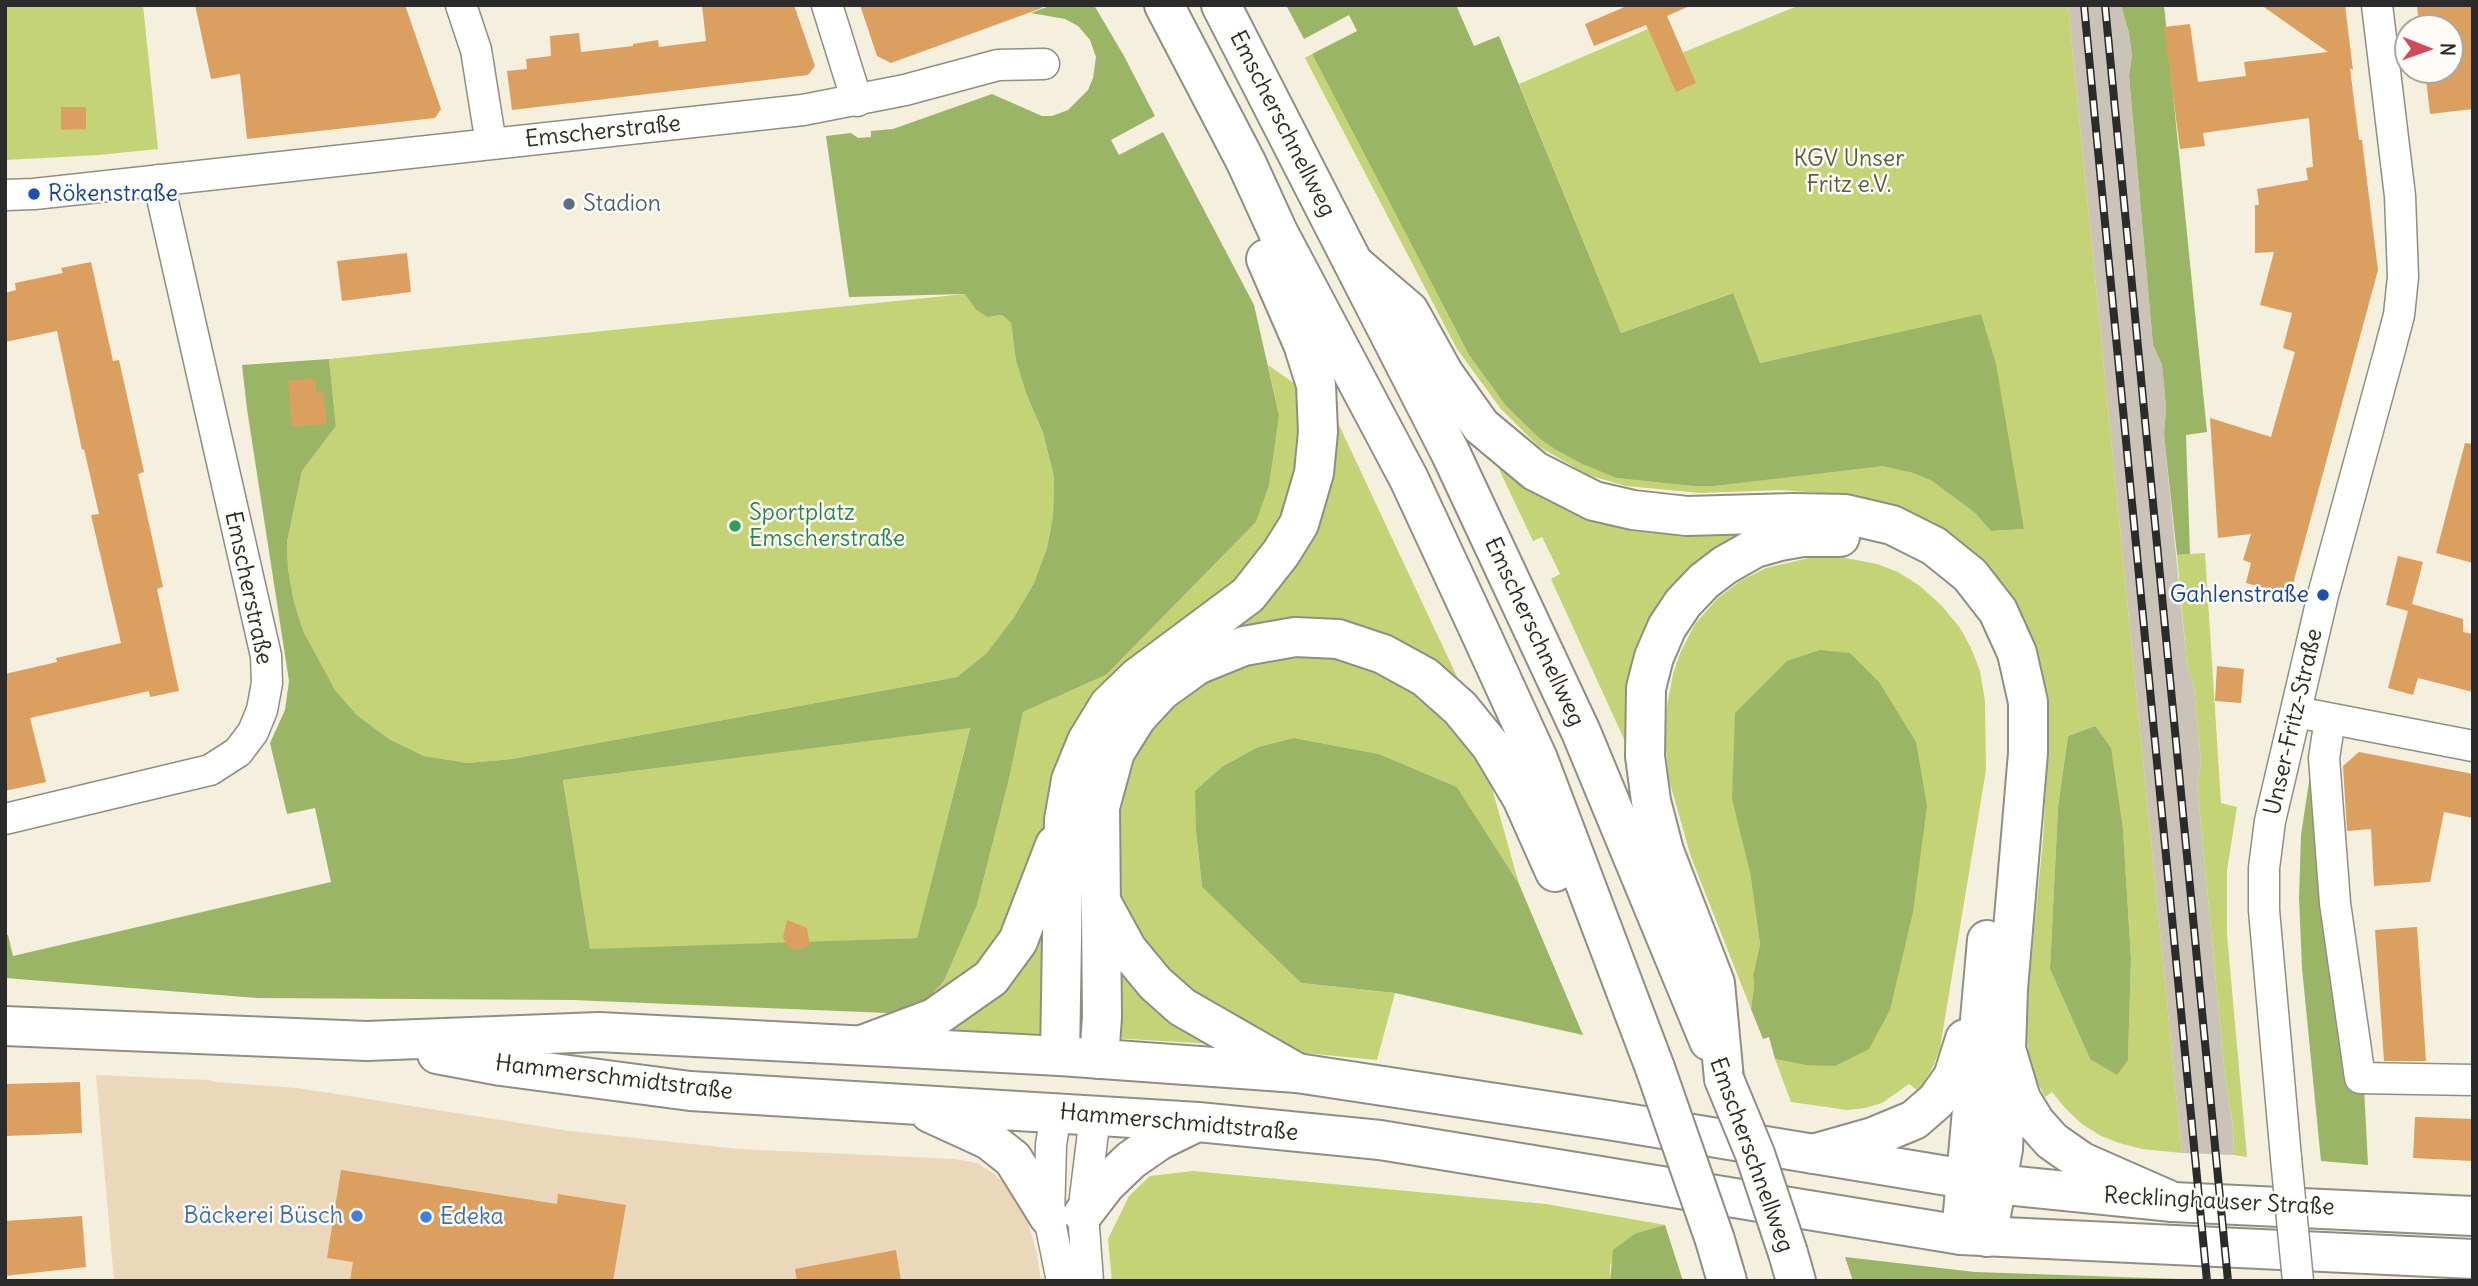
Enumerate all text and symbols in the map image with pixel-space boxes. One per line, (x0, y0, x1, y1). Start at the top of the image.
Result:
north arrow (2394, 14, 2464, 84)
street label: Emscherschnellweg (1223, 26, 1341, 222)
text: N (2436, 43, 2460, 56)
street label: Emscherstraße (524, 110, 682, 154)
park label: KGV Unser Fritz e.V. (1793, 145, 1905, 199)
place label: Rökenstraße (48, 180, 178, 208)
marker: Rökenstraße (26, 186, 42, 202)
place label: Stadion (583, 190, 661, 218)
marker: Stadion (561, 196, 577, 212)
place label: Sportplatz Emscherstraße (749, 499, 905, 553)
street label: Emscherstraße (218, 509, 278, 667)
marker: Sportplatz Emscherstraße (727, 518, 743, 534)
street label: Emscherschnellweg (1478, 533, 1590, 731)
place label: Gahlenstraße (2170, 581, 2309, 609)
marker: Gahlenstraße (2315, 587, 2331, 603)
street label: Unser-Fritz-Straße (2259, 626, 2329, 818)
street label: Hammerschmidtstraße (494, 1050, 734, 1106)
street label: Emscherschnellweg (1703, 1054, 1799, 1256)
street label: Hammerschmidtstraße (1059, 1099, 1299, 1147)
street label: Recklinghauser Straße (2103, 1182, 2335, 1222)
place label: Bäckerei Büsch (184, 1202, 343, 1230)
place label: Edeka (440, 1203, 504, 1231)
marker: Bäckerei Büsch (349, 1208, 365, 1224)
marker: Edeka (418, 1209, 434, 1225)

